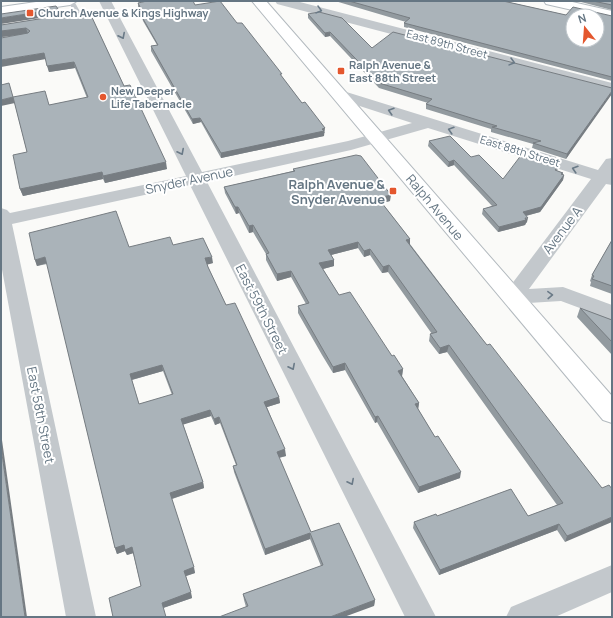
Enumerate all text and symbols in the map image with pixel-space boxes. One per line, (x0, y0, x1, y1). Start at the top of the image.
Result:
place label: Church Avenue & Kings Highway (38, 5, 209, 20)
one-way arrow (316, 5, 323, 14)
marker: Church Avenue & Kings Highway (25, 8, 35, 18)
north arrow (565, 8, 605, 48)
text: N (576, 10, 588, 26)
street label: East 89th Street (405, 25, 489, 62)
one-way arrow (118, 32, 125, 39)
place label: Ralph Avenue & East 88th Street (349, 57, 437, 85)
one-way arrow (509, 57, 516, 66)
marker: Ralph Avenue & East 88th Street (336, 66, 346, 76)
place label: New Deeper Life Tabernacle (111, 83, 192, 111)
marker: New Deeper Life Tabernacle (98, 92, 108, 102)
one-way arrow (387, 107, 394, 116)
one-way arrow (447, 126, 454, 135)
street label: East 88th Street (478, 131, 562, 170)
one-way arrow (176, 148, 184, 155)
street label: Snyder Avenue (144, 162, 235, 198)
one-way arrow (571, 165, 578, 173)
street label: Ralph Avenue (402, 170, 468, 244)
place label: Ralph Avenue & Snyder Avenue (288, 175, 385, 208)
marker: Ralph Avenue & Snyder Avenue (388, 186, 398, 196)
street label: Avenue A (538, 202, 586, 258)
street label: East 59th Street (232, 261, 292, 357)
one-way arrow (547, 291, 553, 299)
one-way arrow (287, 363, 295, 370)
street label: East 58th Street (23, 365, 59, 465)
one-way arrow (347, 478, 354, 486)

